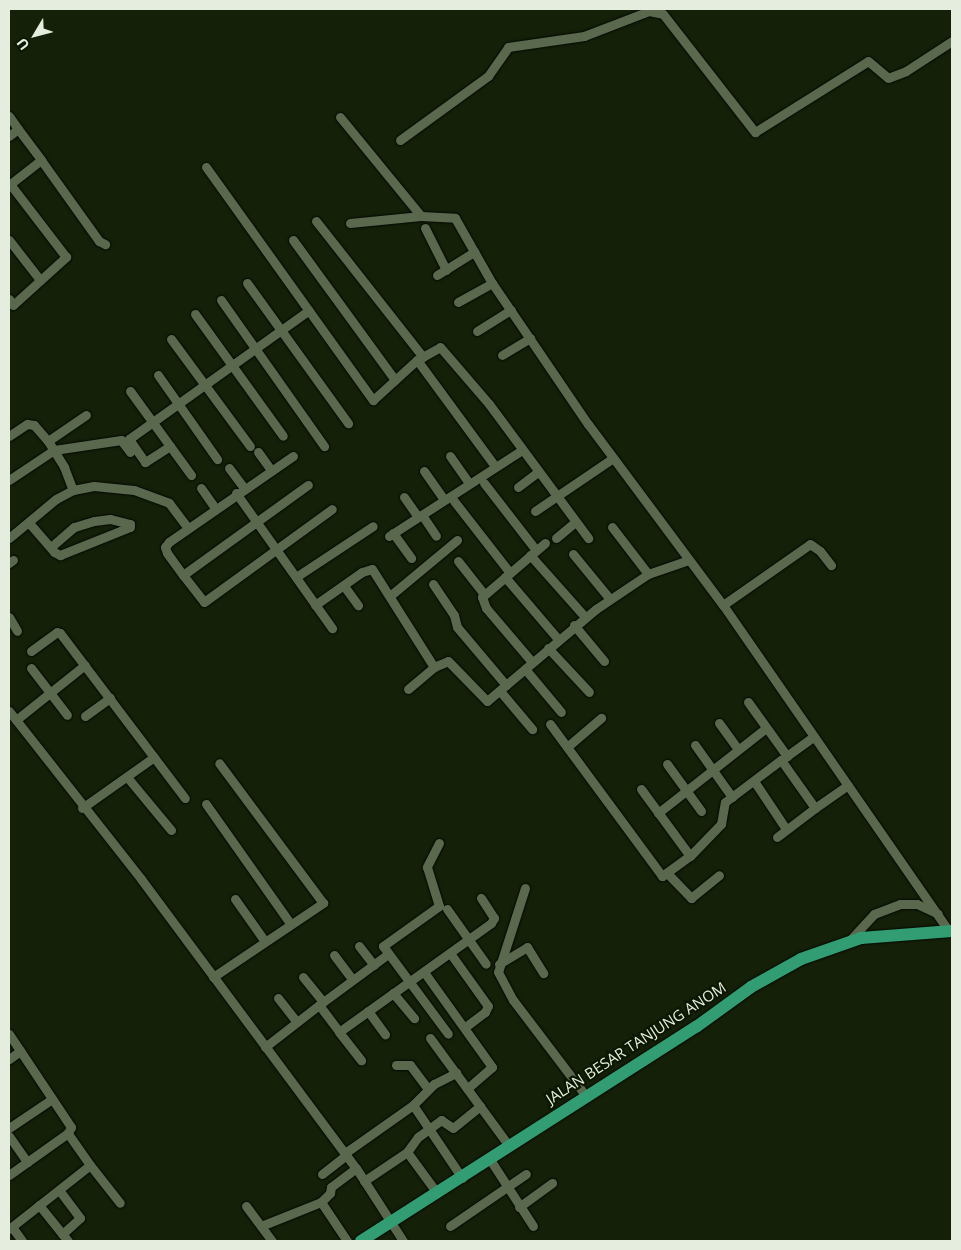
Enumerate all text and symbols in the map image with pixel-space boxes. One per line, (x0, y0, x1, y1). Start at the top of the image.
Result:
north arrow (10, 10, 60, 60)
text: U (12, 34, 33, 54)
street label: JALAN BESAR TANJUNG ANOM (543, 978, 729, 1108)

